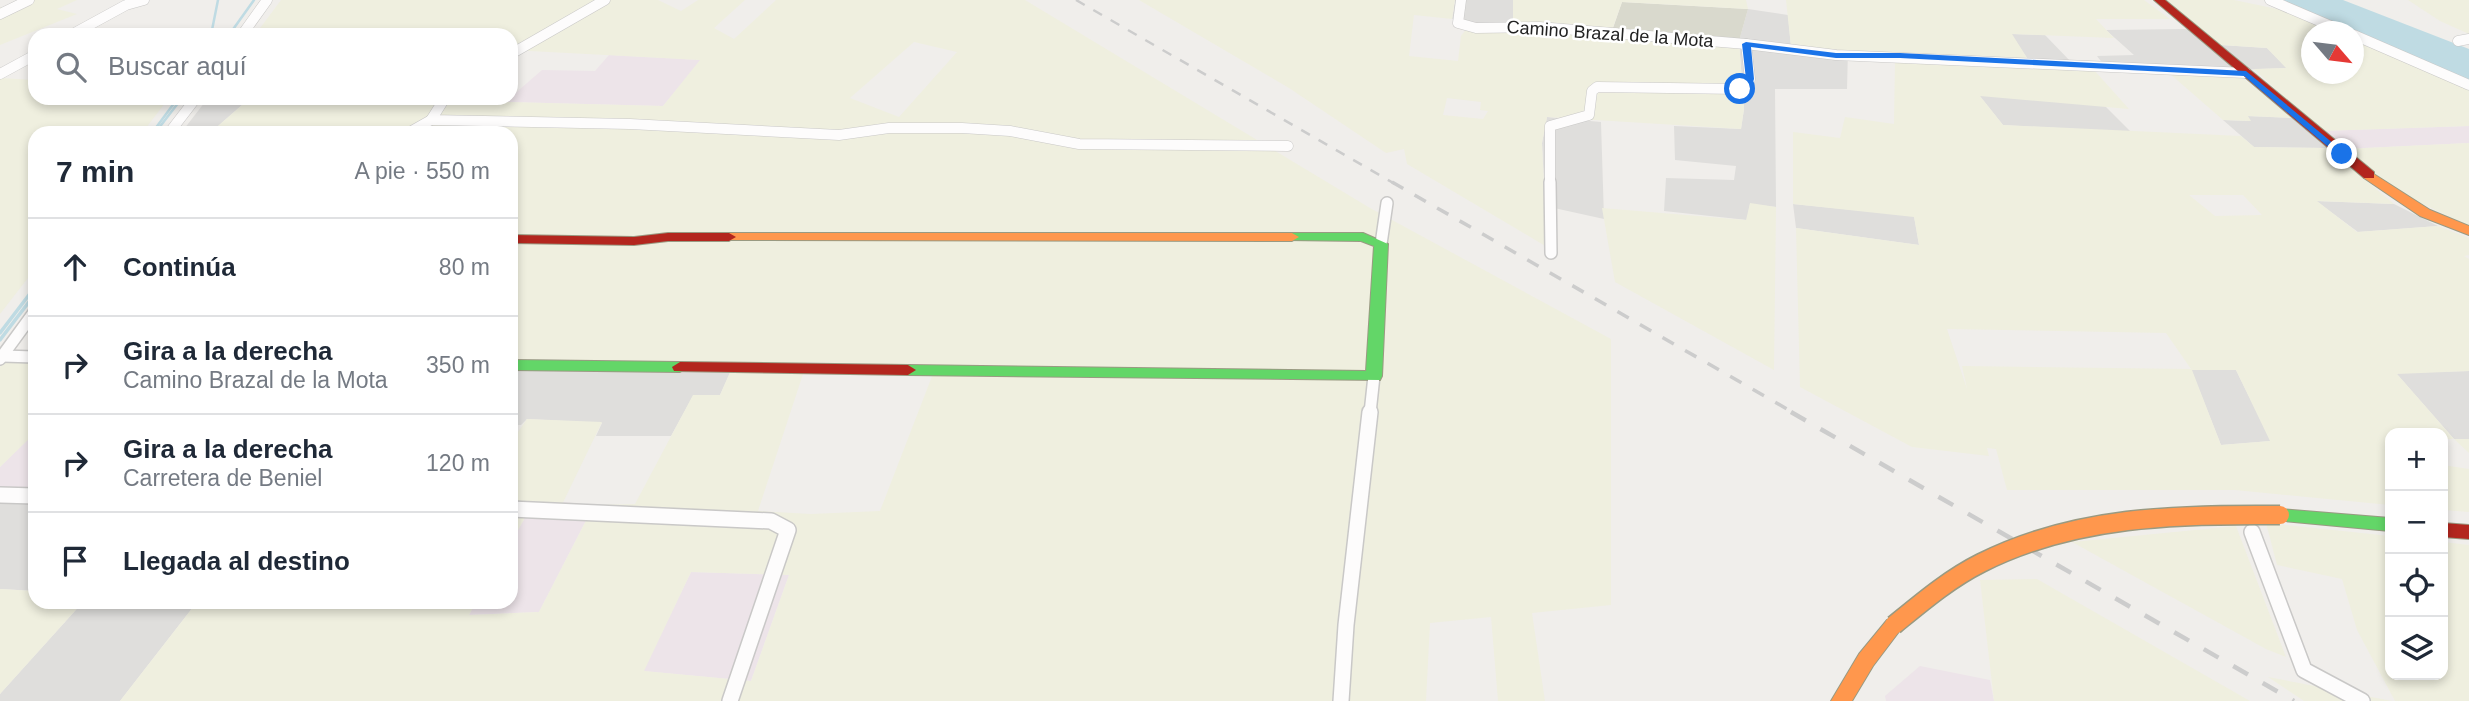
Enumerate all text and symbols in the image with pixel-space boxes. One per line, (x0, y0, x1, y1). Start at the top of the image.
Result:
street label: Camino Brazal de la Mota (1506, 17, 1715, 51)
north arrow (2301, 21, 2364, 84)
search box (28, 28, 518, 105)
icon: search (52, 48, 90, 86)
text: Buscar aquí (108, 51, 247, 81)
route start (1724, 73, 1755, 104)
route end (2326, 138, 2357, 169)
text: 7 min (56, 155, 134, 188)
text: A pie · 550 m (354, 158, 490, 184)
icon: ahead (56, 248, 94, 286)
text: Continúa (123, 252, 236, 282)
text: 80 m (439, 254, 490, 280)
text: Gira a la derecha (123, 336, 333, 366)
icon: right (56, 346, 94, 384)
text: 350 m (426, 352, 490, 378)
text: Camino Brazal de la Mota (123, 367, 388, 393)
map controls (2385, 428, 2448, 680)
button: + (2385, 428, 2448, 491)
text: Gira a la derecha (123, 434, 333, 464)
icon: right (56, 444, 94, 482)
text: 120 m (426, 450, 490, 476)
text: Carretera de Beniel (123, 465, 322, 491)
button: − (2385, 491, 2448, 554)
icon: arrive (56, 542, 94, 580)
text: Llegada al destino (123, 546, 350, 576)
button: locate (2385, 554, 2448, 617)
button: layers (2385, 617, 2448, 680)

